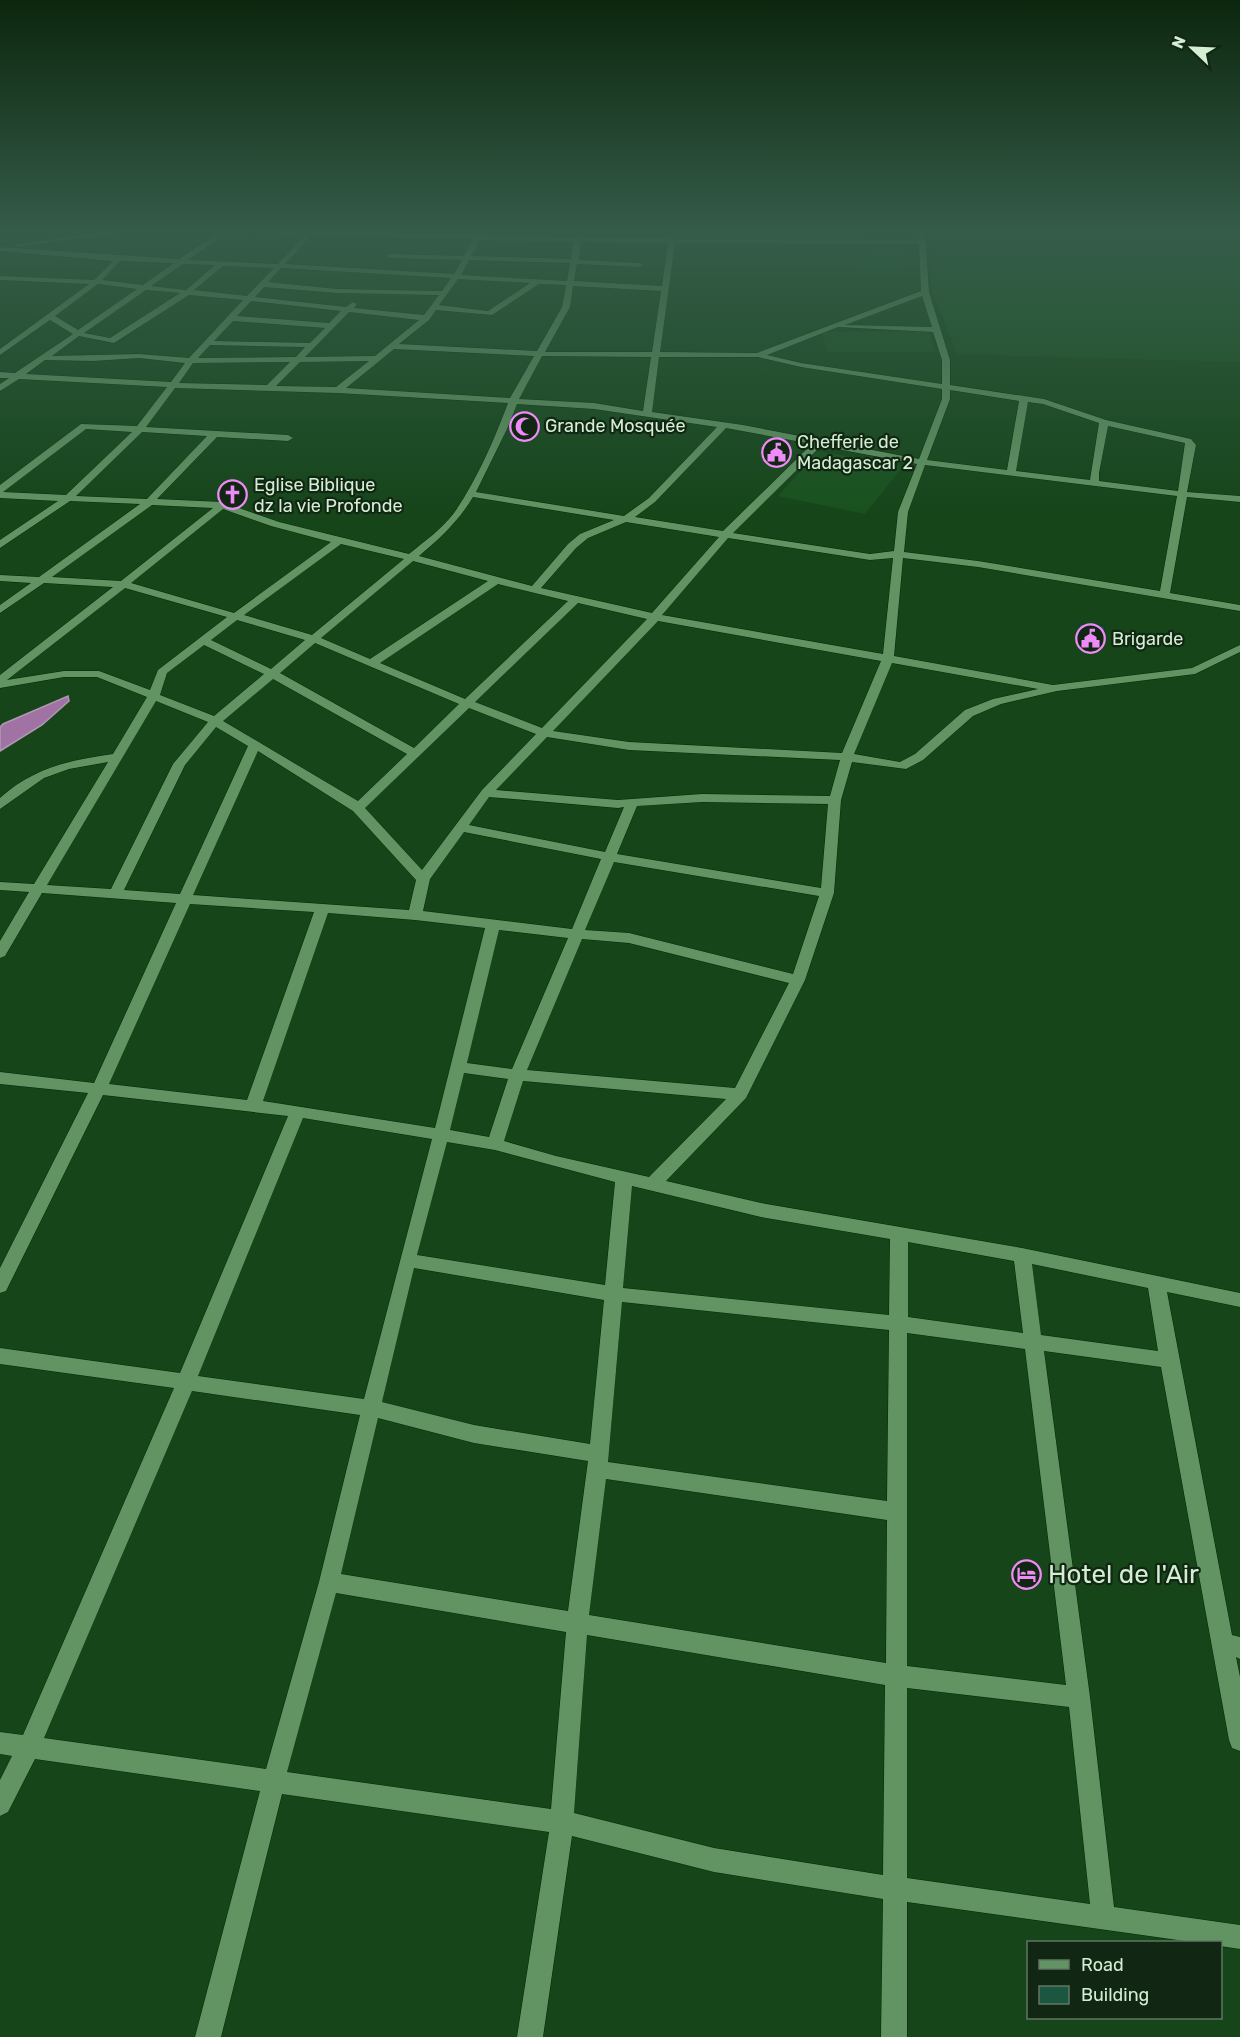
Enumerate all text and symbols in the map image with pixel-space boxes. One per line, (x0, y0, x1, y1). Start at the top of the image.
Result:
north arrow (1162, 18, 1222, 78)
text: N (1168, 33, 1190, 51)
mosque icon: Grande Mosquée (508, 410, 540, 442)
place label: Grande Mosquée (545, 415, 686, 437)
place label: Chefferie de Madagascar 2 (797, 431, 913, 474)
public building icon: Chefferie de Madagascar 2 (760, 436, 792, 468)
place label: Eglise Biblique dz la vie Profonde (254, 474, 403, 517)
church icon: Eglise Biblique dz la vie Profonde (217, 479, 249, 511)
public building icon: Brigarde (1075, 623, 1107, 655)
place label: Brigarde (1112, 628, 1183, 650)
hotel icon: Hotel de l'Air (1011, 1558, 1043, 1590)
place label: Hotel de l'Air (1048, 1559, 1199, 1590)
legend (1027, 1941, 1222, 2019)
text: Road (1081, 1954, 1124, 1976)
text: Building (1081, 1984, 1149, 2006)

